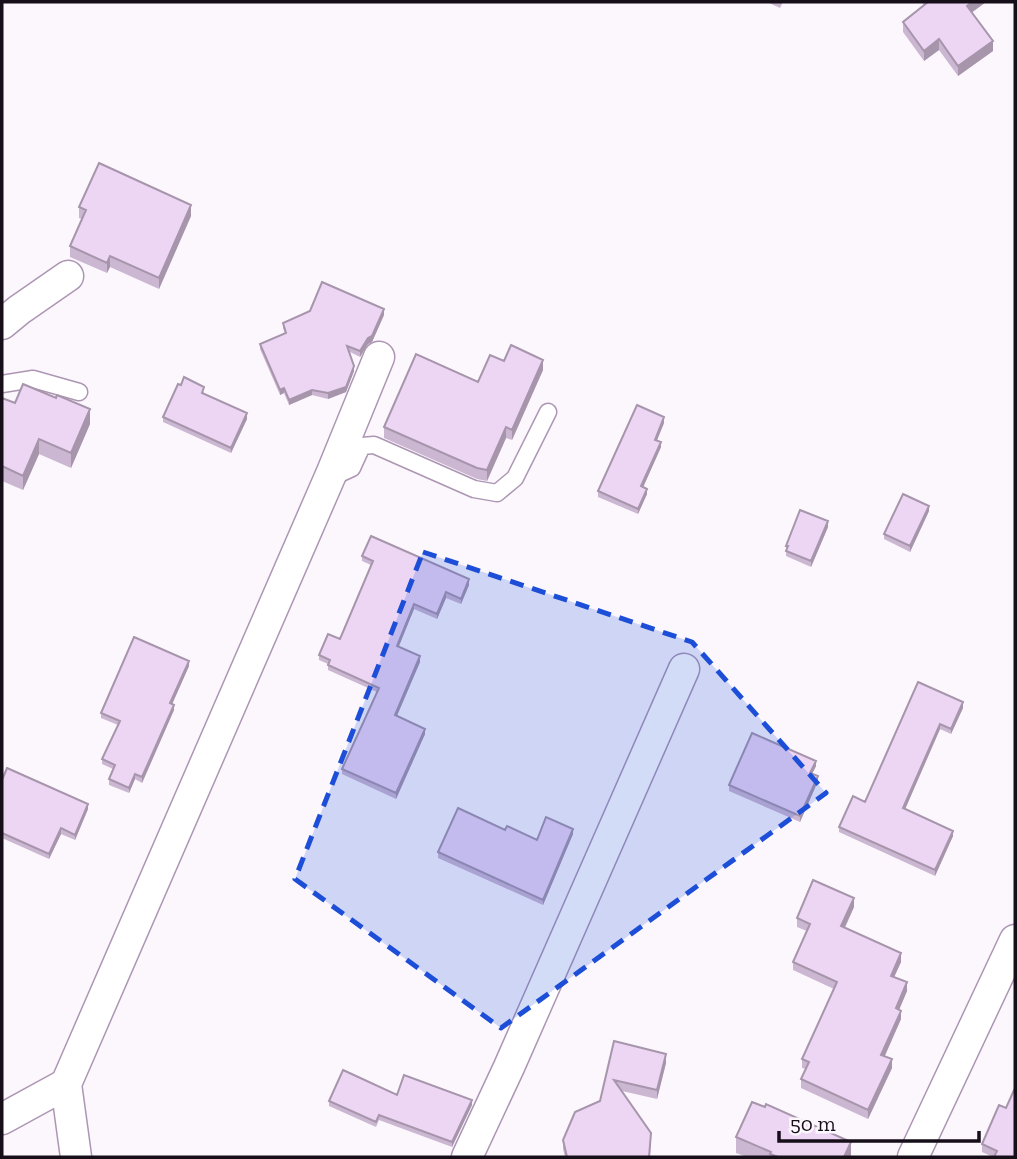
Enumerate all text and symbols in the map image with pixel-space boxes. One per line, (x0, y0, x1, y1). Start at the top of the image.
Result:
scale bar (779, 1100, 978, 1144)
text: 50 m (790, 1111, 836, 1136)

